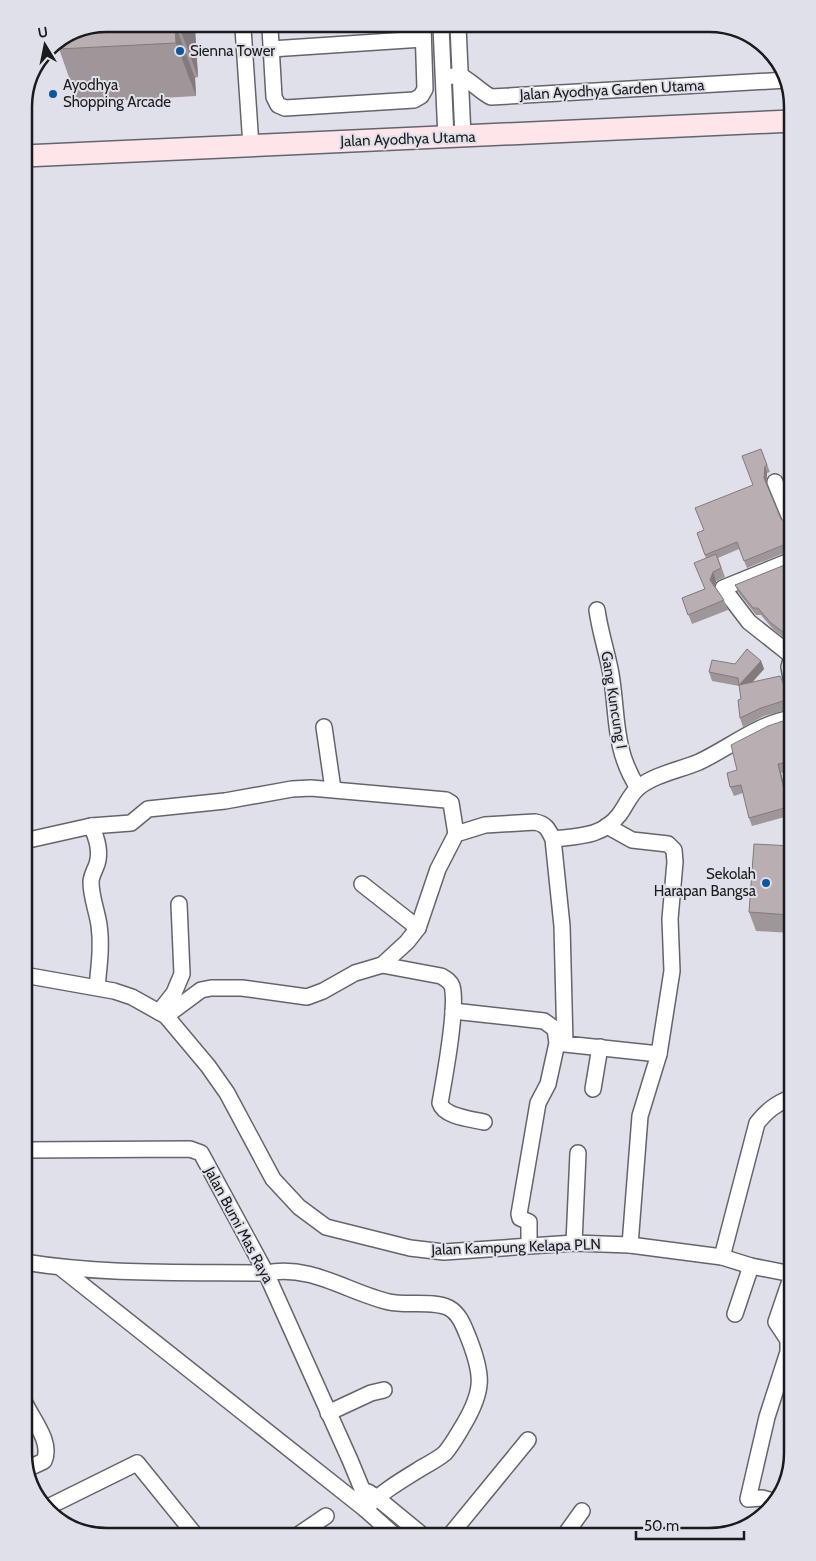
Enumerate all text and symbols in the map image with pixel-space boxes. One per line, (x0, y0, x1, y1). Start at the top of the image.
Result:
north arrow (20, 20, 70, 70)
text: U (36, 22, 49, 42)
place label: Sienna Tower (190, 42, 275, 60)
marker: Sienna Tower (174, 45, 186, 57)
place label: Ayodhya Shopping Arcade (63, 76, 171, 111)
street label: Jalan Ayodhya Garden Utama (518, 76, 706, 104)
marker: Ayodhya Shopping Arcade (47, 88, 59, 100)
street label: Jalan Ayodhya Utama (339, 128, 477, 150)
street label: Gang Kuncung I (597, 650, 631, 750)
place label: Sekolah Harapan Bangsa (654, 865, 757, 900)
marker: Sekolah Harapan Bangsa (760, 877, 772, 889)
street label: Jalan Bumi Mas Raya (200, 1163, 278, 1287)
street label: Jalan Kampung Kelapa PLN (430, 1235, 601, 1259)
scale bar (636, 1508, 744, 1540)
text: 50 m (644, 1517, 679, 1535)

